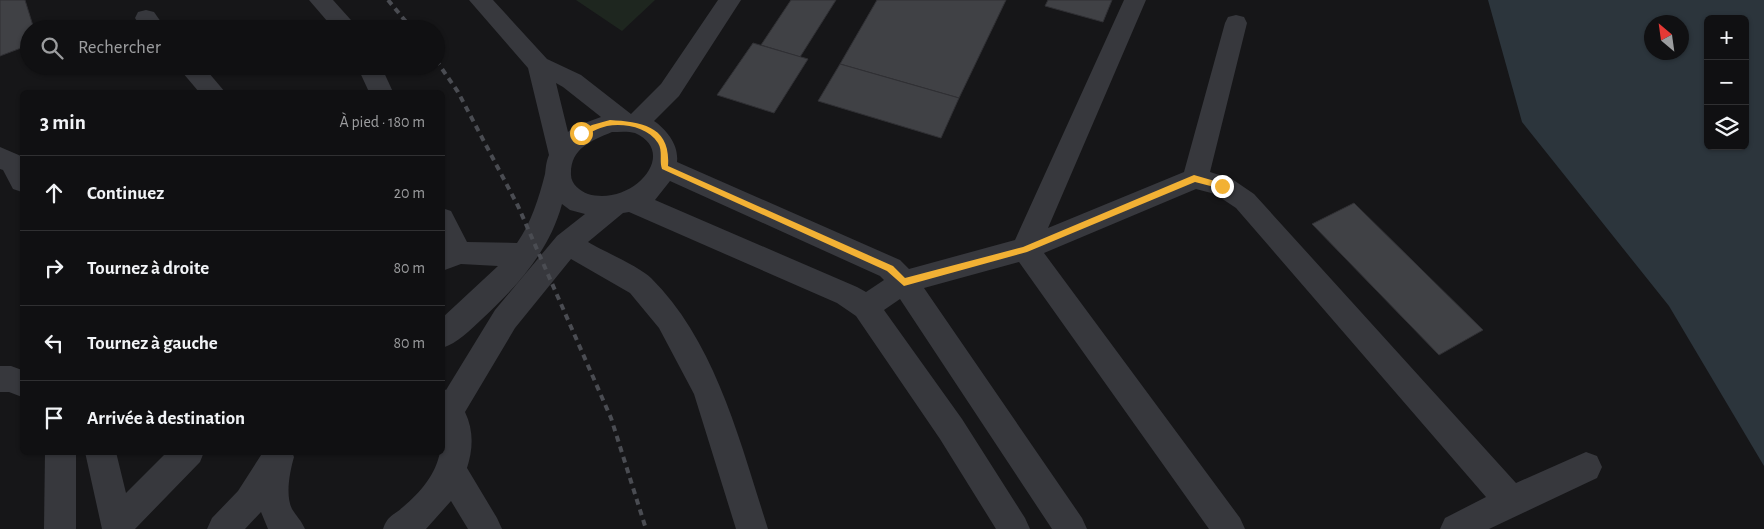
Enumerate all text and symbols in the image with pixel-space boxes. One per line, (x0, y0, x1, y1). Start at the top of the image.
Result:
north arrow (1644, 15, 1689, 60)
map controls (1704, 15, 1749, 150)
button: + (1704, 15, 1749, 60)
search box (20, 20, 445, 75)
icon: search (38, 34, 66, 62)
text: Rechercher (78, 38, 161, 57)
button: − (1704, 60, 1749, 105)
button: layers (1704, 105, 1749, 150)
text: 3 min (40, 112, 86, 133)
text: À pied · 180 m (340, 114, 425, 130)
route start (570, 122, 593, 145)
route end (1211, 175, 1234, 198)
icon: ahead (40, 179, 68, 207)
text: Continuez (87, 184, 164, 203)
text: 20 m (394, 185, 425, 201)
icon: right (40, 254, 68, 282)
text: Tournez à droite (87, 259, 209, 278)
text: 80 m (394, 260, 425, 276)
icon: left (40, 329, 68, 357)
text: Tournez à gauche (87, 334, 218, 353)
text: 80 m (394, 335, 425, 351)
icon: arrive (40, 404, 68, 432)
text: Arrivée à destination (87, 409, 245, 428)

